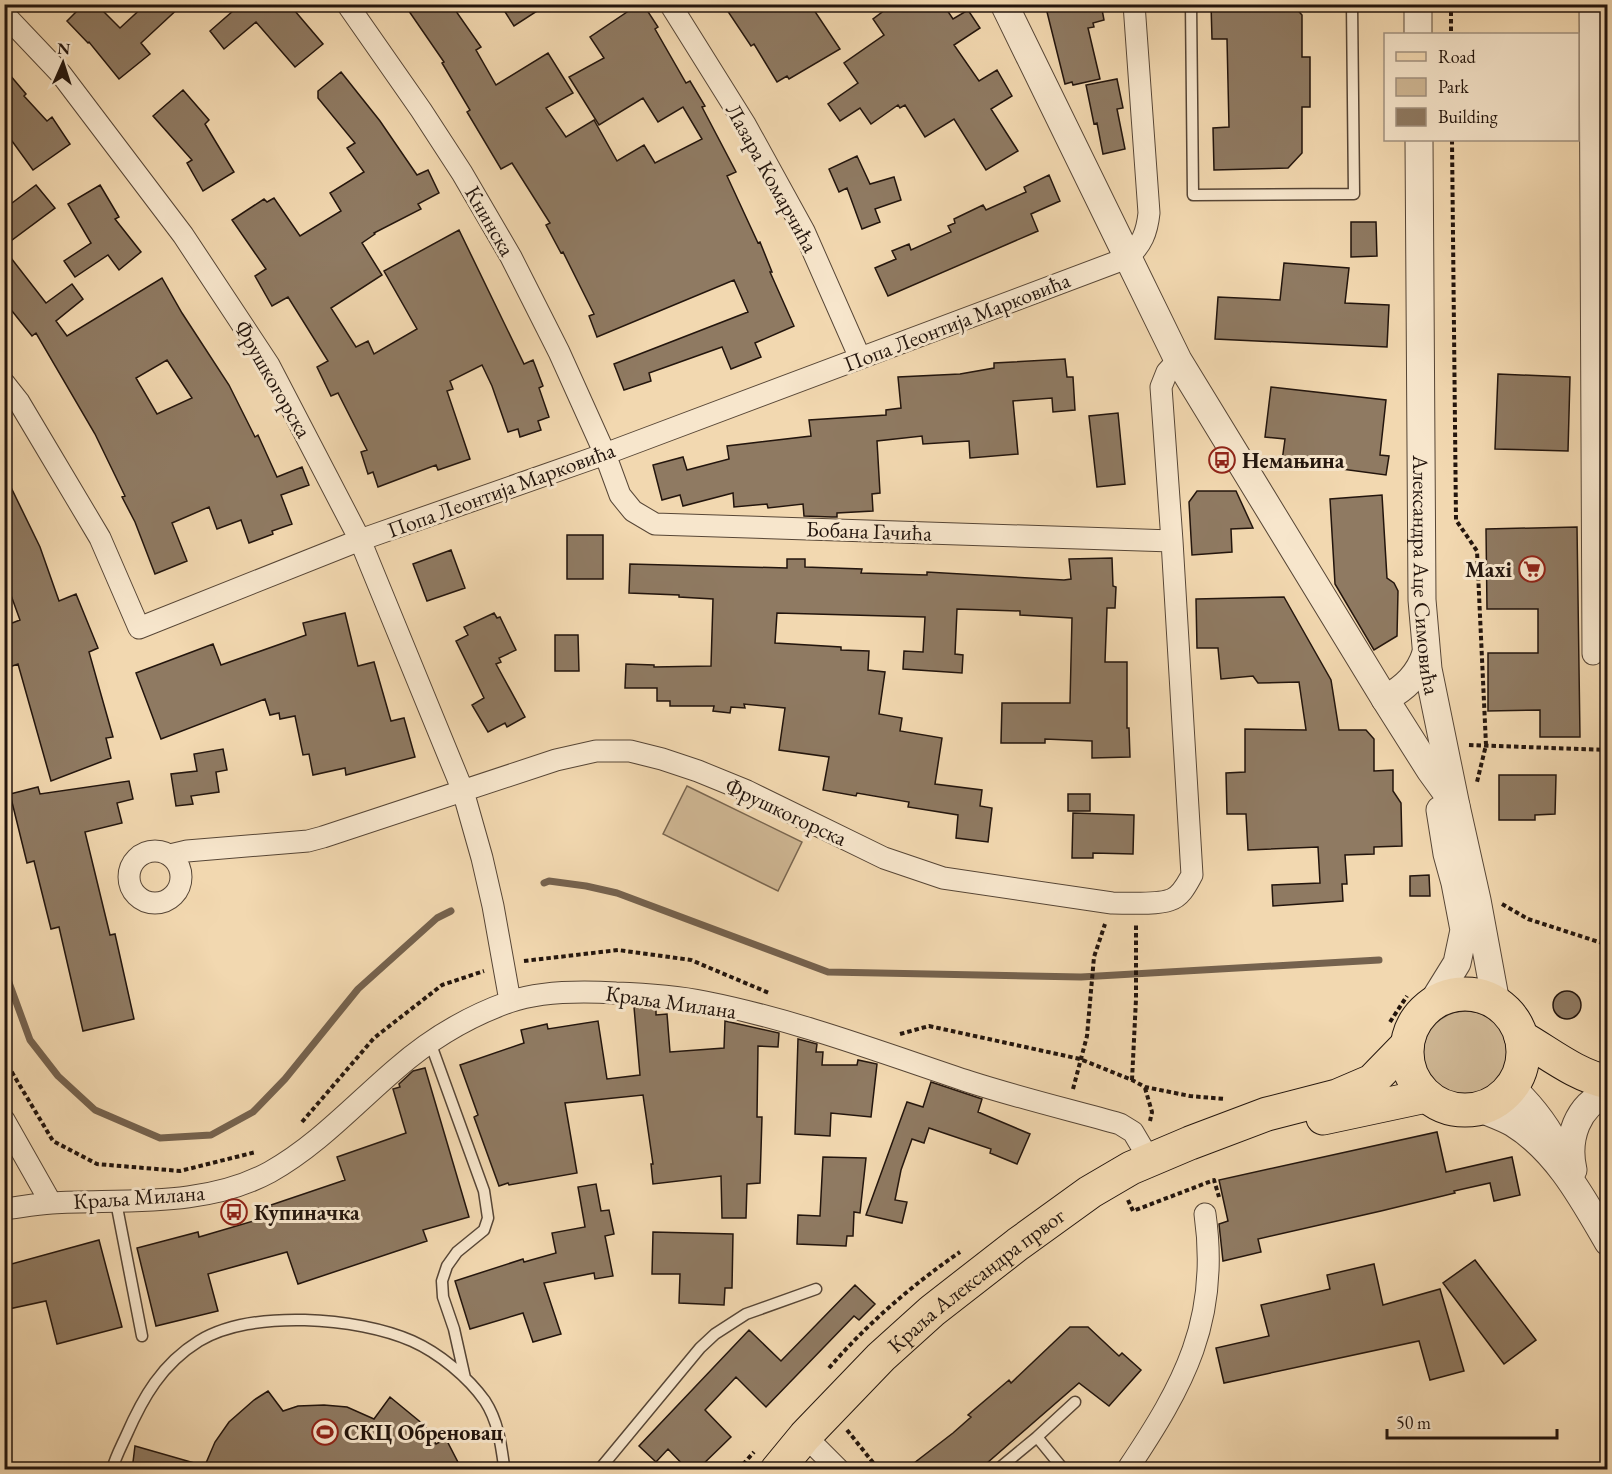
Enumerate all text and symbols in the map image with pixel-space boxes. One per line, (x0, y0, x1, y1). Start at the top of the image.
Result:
north arrow (33, 33, 93, 93)
legend (1384, 33, 1579, 141)
text: N (57, 38, 71, 59)
text: Road (1438, 45, 1477, 68)
text: Park (1438, 75, 1469, 98)
street label: Лазара Комарчића (719, 98, 825, 258)
text: Building (1438, 105, 1498, 128)
street label: Книнска (458, 181, 522, 262)
street label: Попа Леонтија Марковића (840, 265, 1075, 379)
street label: Фрушкогорска (228, 315, 318, 443)
street label: Попа Леонтија Марковића (383, 435, 619, 545)
bus stop icon: Немањина (1207, 445, 1237, 475)
place label: Немањина (1242, 446, 1345, 475)
street label: Александра Аце Симовића (1407, 454, 1447, 697)
street label: Бобана Гачића (805, 514, 933, 548)
supermarket icon: Maxi (1517, 554, 1547, 584)
place label: Maxi (1465, 555, 1512, 584)
street label: Фрушкогорска (720, 771, 852, 853)
street label: Краља Милана (604, 978, 738, 1026)
street label: Краља Милана (72, 1178, 206, 1216)
bus stop icon: Купиначка (219, 1197, 249, 1227)
place label: Купиначка (254, 1198, 360, 1227)
street label: Краља Александра првог (881, 1200, 1070, 1359)
scale bar (1387, 1402, 1556, 1440)
text: 50 m (1396, 1411, 1431, 1434)
sports icon: СКЦ Обреновац (310, 1417, 340, 1447)
place label: СКЦ Обреновац (344, 1418, 504, 1447)

